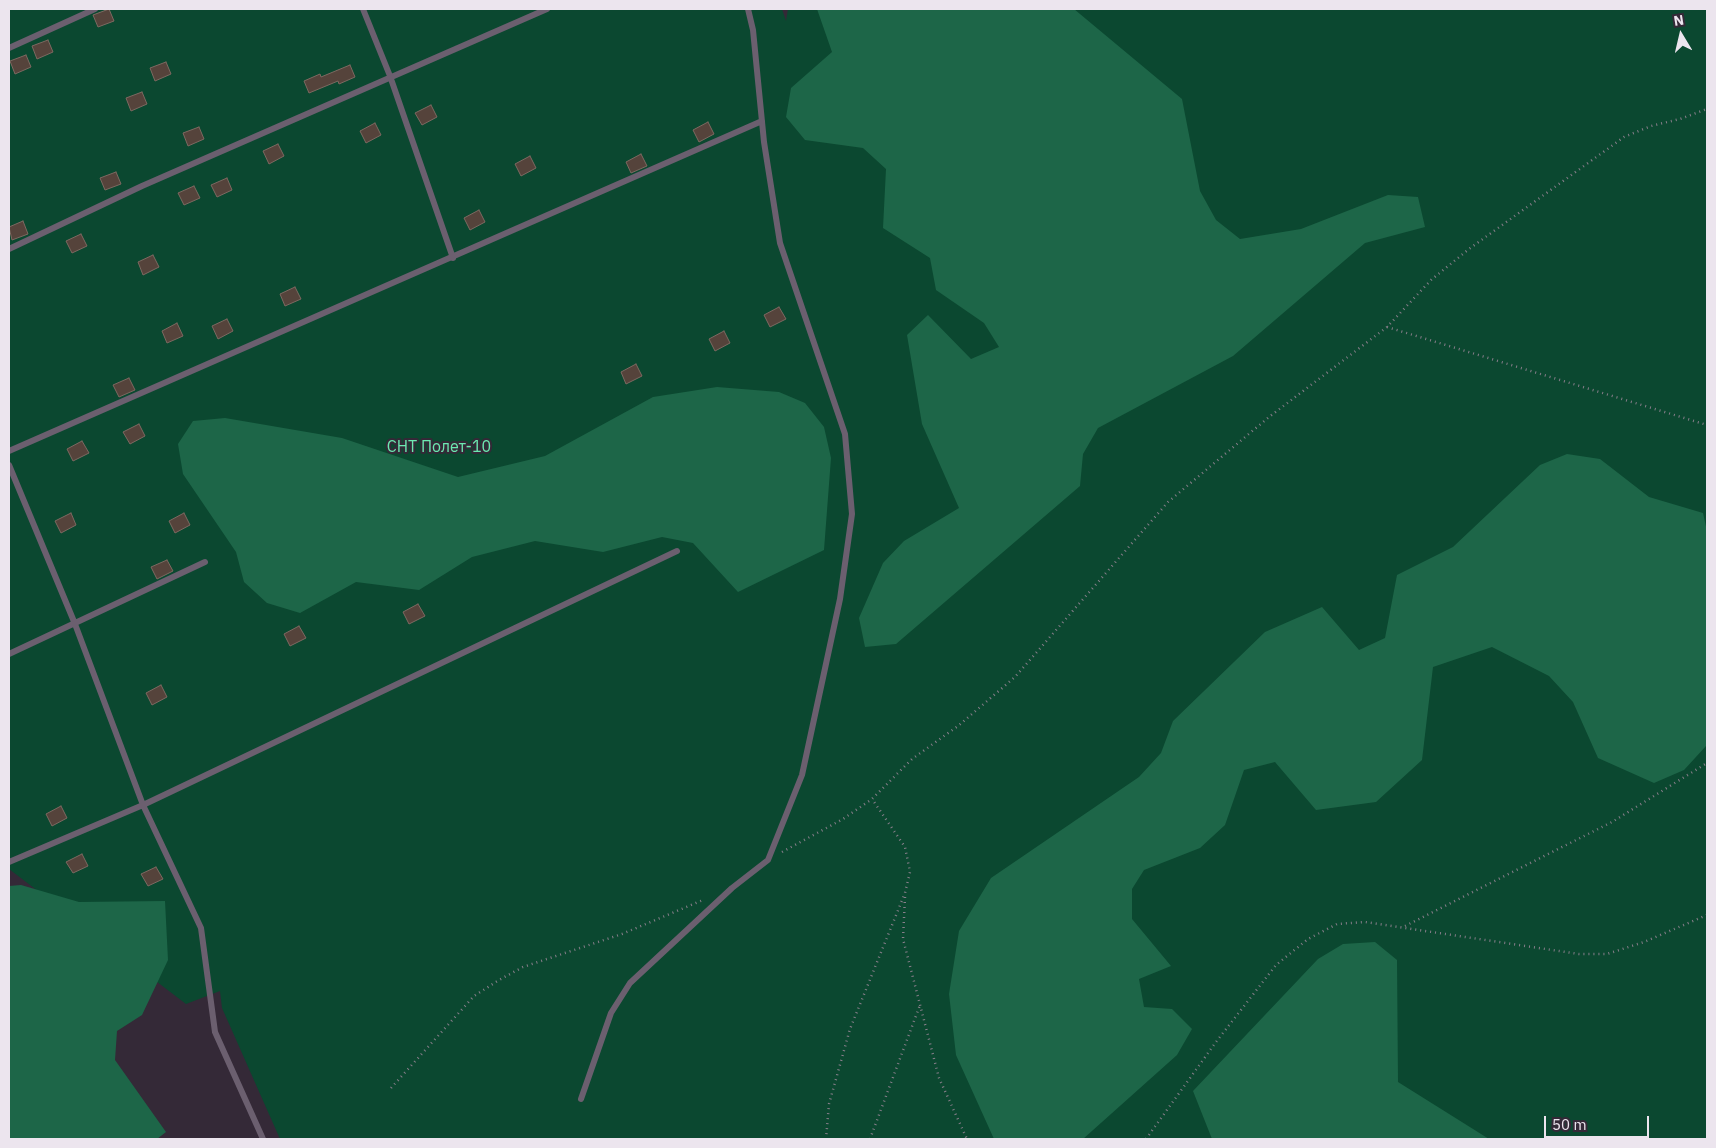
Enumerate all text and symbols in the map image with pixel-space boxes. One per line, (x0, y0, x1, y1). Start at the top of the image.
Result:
north arrow (1656, 10, 1706, 60)
text: N (1672, 11, 1685, 30)
park label: СНТ Полет-10 (387, 437, 491, 457)
scale bar (1546, 1106, 1651, 1138)
text: 50 m (1552, 1115, 1587, 1134)

